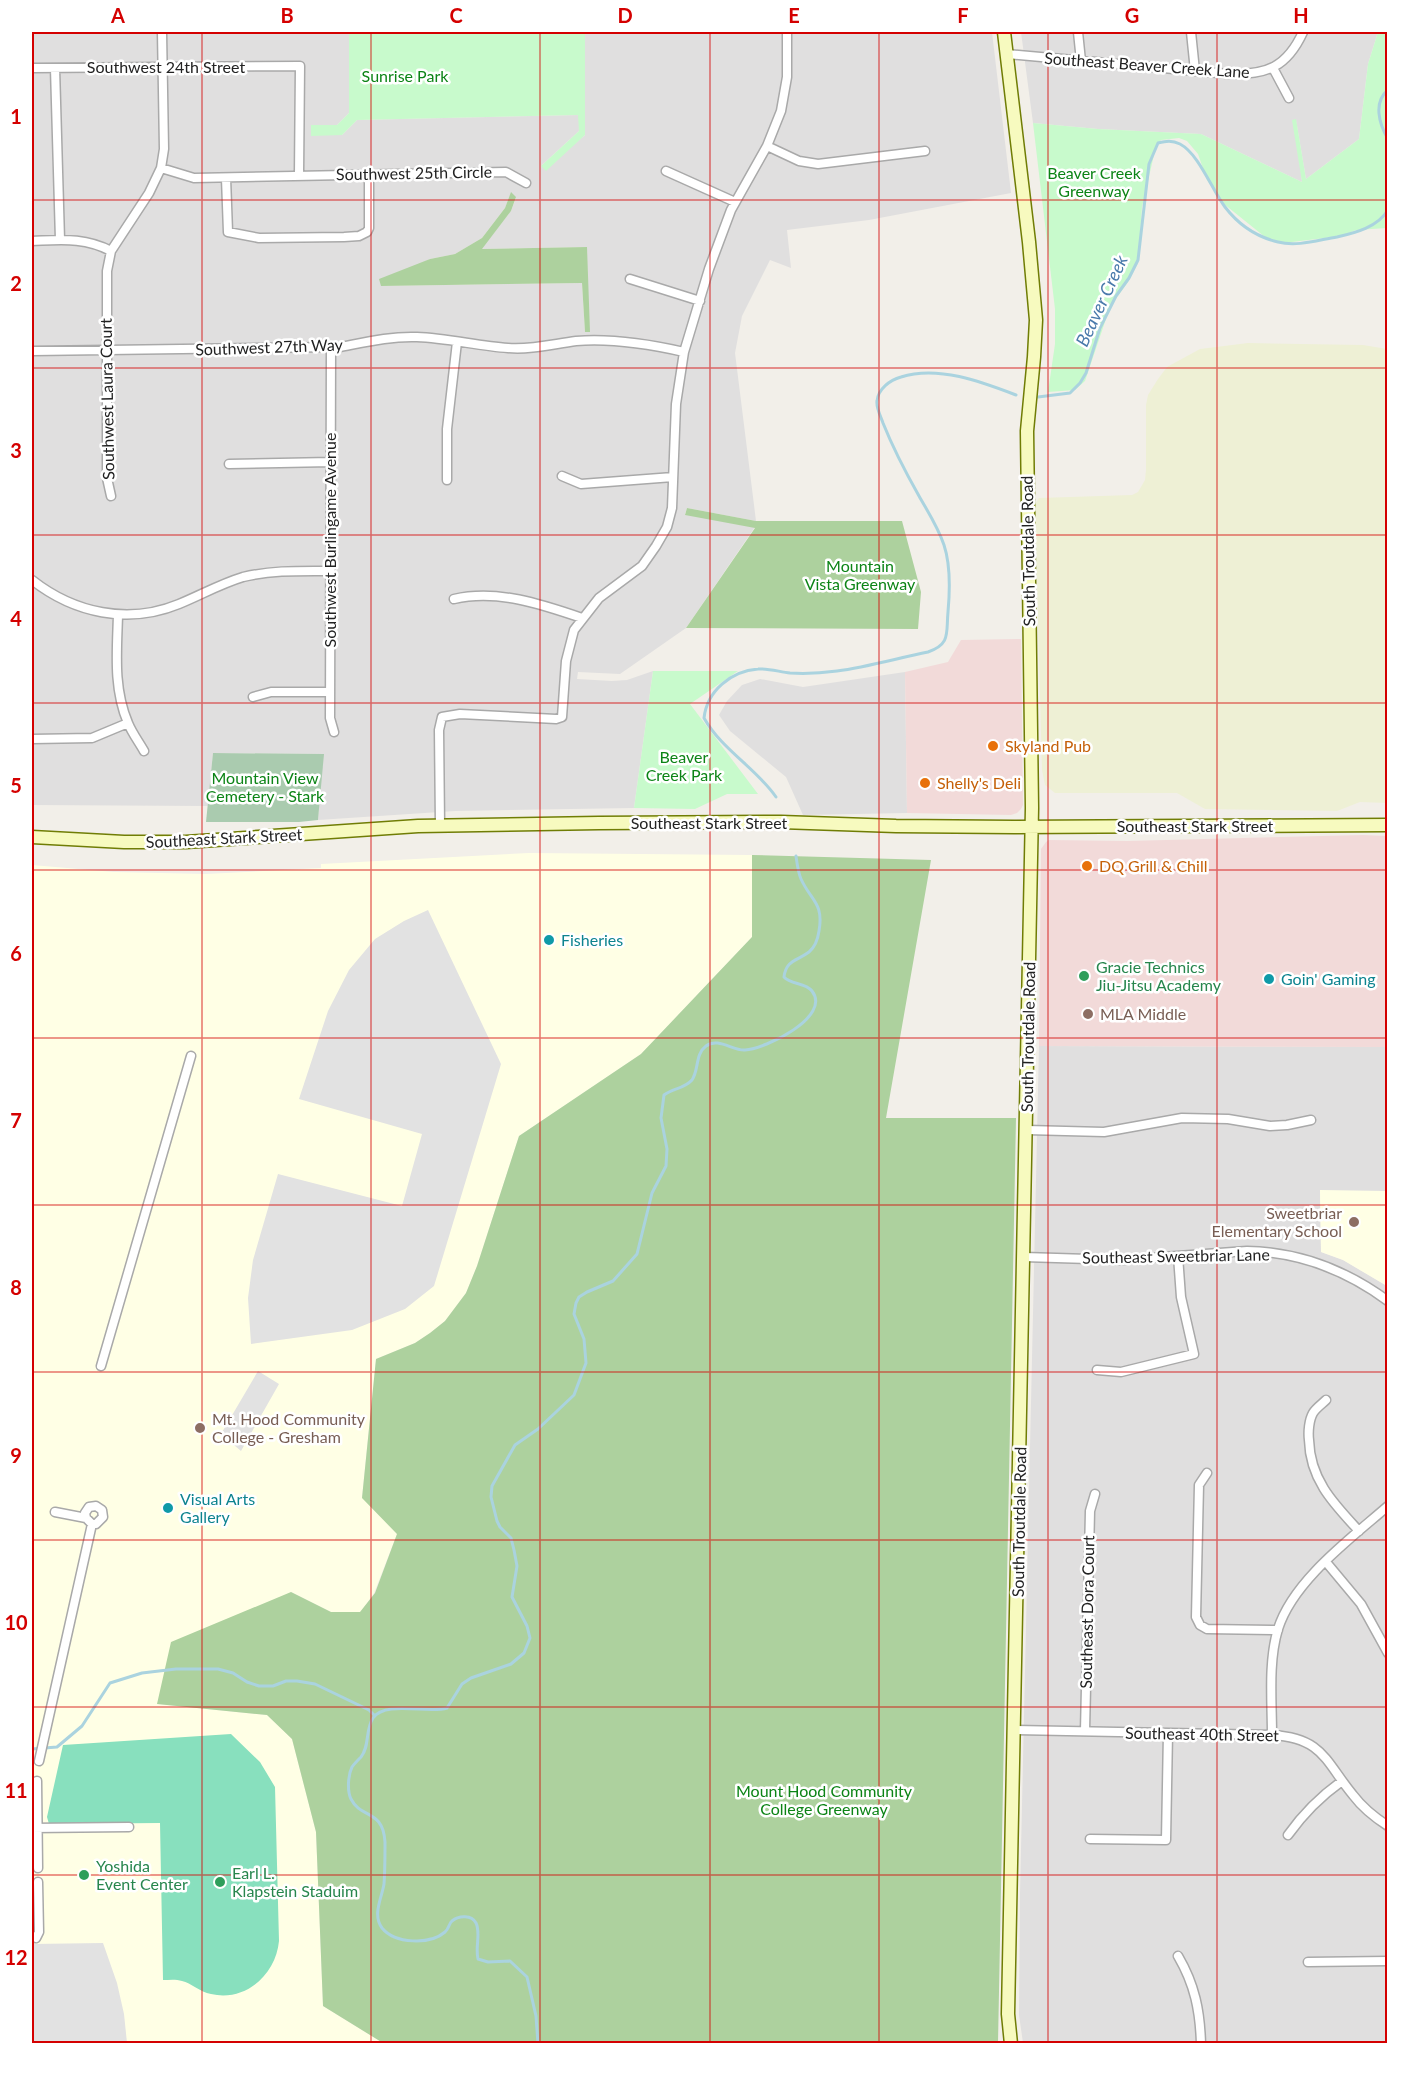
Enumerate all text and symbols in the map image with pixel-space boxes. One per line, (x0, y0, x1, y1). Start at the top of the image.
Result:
text: A (110, 3, 125, 27)
text: B (280, 3, 294, 27)
text: C (449, 3, 463, 27)
text: D (617, 3, 633, 27)
text: E (788, 3, 800, 27)
text: F (957, 3, 969, 27)
text: G (1125, 3, 1139, 27)
text: H (1293, 3, 1309, 27)
street label: Southeast Beaver Creek Lane (1044, 48, 1250, 81)
street label: Southwest 24th Street (87, 57, 245, 76)
park label: Sunrise Park (362, 66, 449, 85)
text: 1 (10, 104, 22, 128)
street label: Southwest 25th Circle (336, 162, 492, 183)
park label: Beaver Creek Greenway (1047, 163, 1142, 200)
water label: Beaver Creek (1070, 251, 1132, 350)
text: 2 (10, 271, 22, 295)
street label: Southwest Laura Court (96, 318, 117, 480)
street label: Southwest 27th Way (195, 334, 344, 359)
street label: Southwest Burlingame Avenue (320, 433, 339, 647)
text: 3 (10, 438, 22, 462)
street label: South Troutdale Road (1017, 476, 1038, 626)
park label: Mountain Vista Greenway (805, 556, 916, 593)
text: 4 (10, 606, 22, 630)
place label: Skyland Pub (1005, 736, 1091, 755)
marker: Skyland Pub (986, 739, 1000, 753)
park label: Beaver Creek Park (646, 747, 723, 784)
park label: Mountain View Cemetery - Stark (206, 768, 325, 805)
text: 5 (10, 773, 22, 797)
place label: Shelly's Deli (937, 773, 1021, 792)
marker: Shelly's Deli (918, 776, 932, 790)
street label: Southeast Stark Street (631, 813, 788, 832)
street label: Southeast Stark Street (1117, 816, 1274, 835)
street label: Southeast Stark Street (145, 824, 303, 851)
place label: DQ Grill & Chill (1099, 856, 1207, 875)
marker: DQ Grill & Chill (1080, 859, 1094, 873)
place label: Fisheries (561, 930, 623, 949)
marker: Fisheries (542, 933, 556, 947)
text: 6 (10, 941, 22, 965)
place label: Gracie Technics Jiu-Jitsu Academy (1096, 957, 1222, 994)
street label: South Troutdale Road (1017, 962, 1038, 1112)
marker: Gracie Technics Jiu-Jitsu Academy (1077, 969, 1091, 983)
place label: Goin' Gaming (1281, 969, 1375, 988)
marker: Goin' Gaming (1262, 972, 1276, 986)
place label: MLA Middle (1100, 1004, 1186, 1023)
marker: MLA Middle (1081, 1007, 1095, 1021)
text: 7 (10, 1108, 22, 1132)
place label: Sweetbriar Elementary School (1212, 1203, 1342, 1240)
marker: Sweetbriar Elementary School (1347, 1215, 1361, 1229)
street label: Southeast Sweetbriar Lane (1082, 1244, 1270, 1267)
text: 8 (10, 1275, 22, 1299)
place label: Mt. Hood Community College - Gresham (212, 1409, 366, 1446)
marker: Mt. Hood Community College - Gresham (193, 1421, 207, 1435)
text: 9 (10, 1443, 22, 1467)
street label: South Troutdale Road (1008, 1447, 1029, 1597)
place label: Visual Arts Gallery (180, 1489, 255, 1526)
marker: Visual Arts Gallery (161, 1501, 175, 1515)
street label: Southeast Dora Court (1076, 1535, 1097, 1689)
text: 10 (4, 1610, 28, 1634)
street label: Southeast 40th Street (1125, 1723, 1279, 1744)
text: 11 (4, 1778, 28, 1802)
park label: Mount Hood Community College Greenway (736, 1781, 913, 1818)
place label: Yoshida Event Center (96, 1856, 188, 1893)
place label: Earl L. Klapstein Staduim (232, 1863, 358, 1900)
marker: Yoshida Event Center (77, 1868, 91, 1882)
marker: Earl L. Klapstein Staduim (213, 1875, 227, 1889)
text: 12 (4, 1945, 28, 1969)

